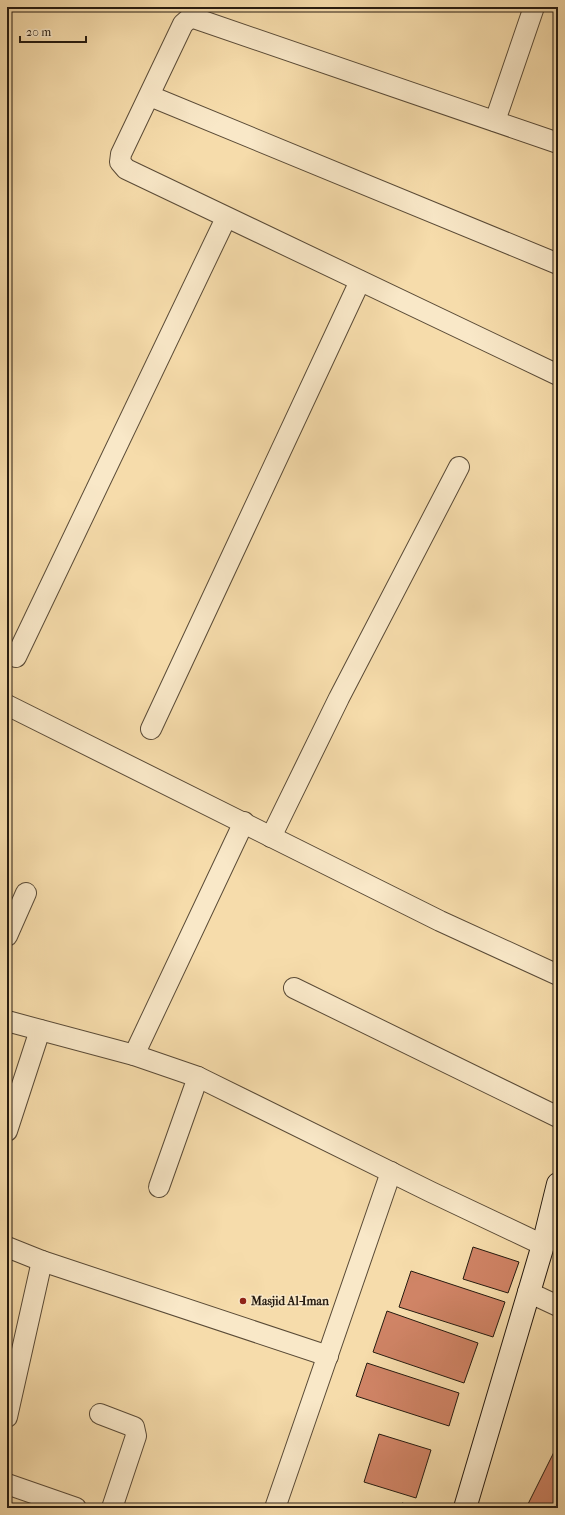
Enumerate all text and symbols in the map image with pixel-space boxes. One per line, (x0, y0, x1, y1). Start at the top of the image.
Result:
scale bar (20, 18, 86, 44)
text: 20 m (26, 25, 51, 39)
place label: Masjid Al-Iman (250, 1294, 330, 1308)
marker: Masjid Al-Iman (238, 1296, 248, 1306)

